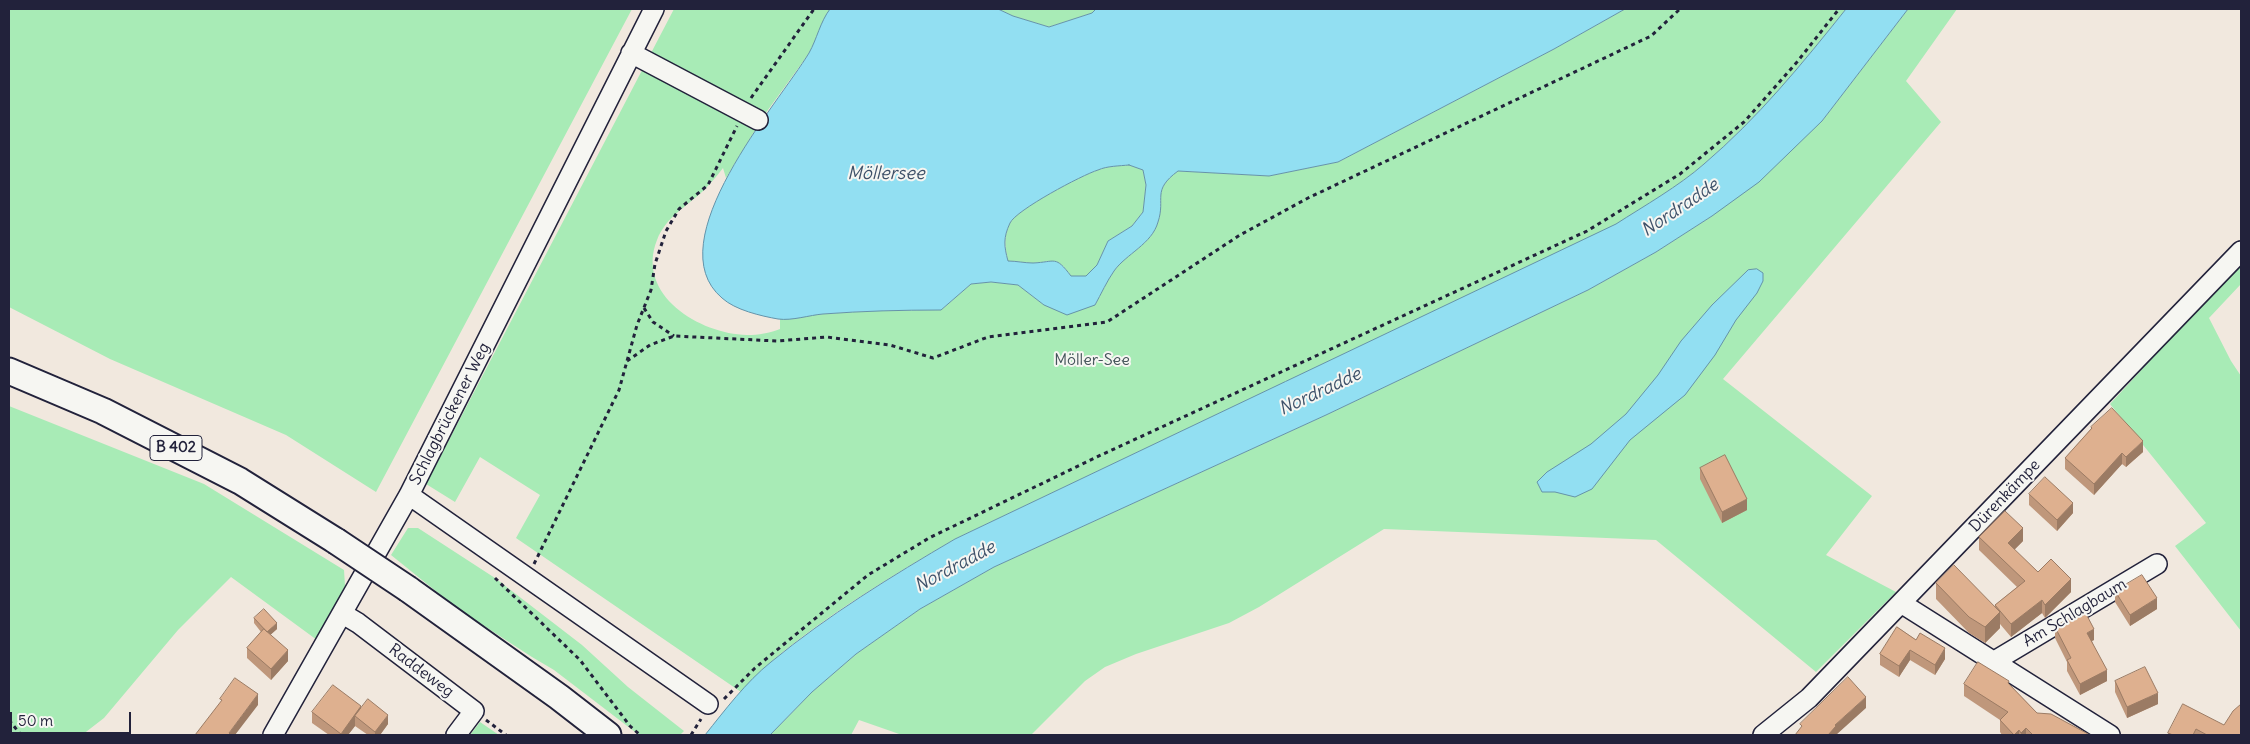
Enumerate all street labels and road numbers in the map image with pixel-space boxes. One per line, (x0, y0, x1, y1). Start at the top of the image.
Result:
street label: Schlagbrückener Weg (406, 340, 494, 488)
road number: B 402 (150, 436, 202, 460)
street label: Dürenkämpe (1966, 456, 2044, 536)
street label: Am Schlagbaum (2020, 575, 2130, 651)
street label: Raddeweg (385, 640, 457, 702)

